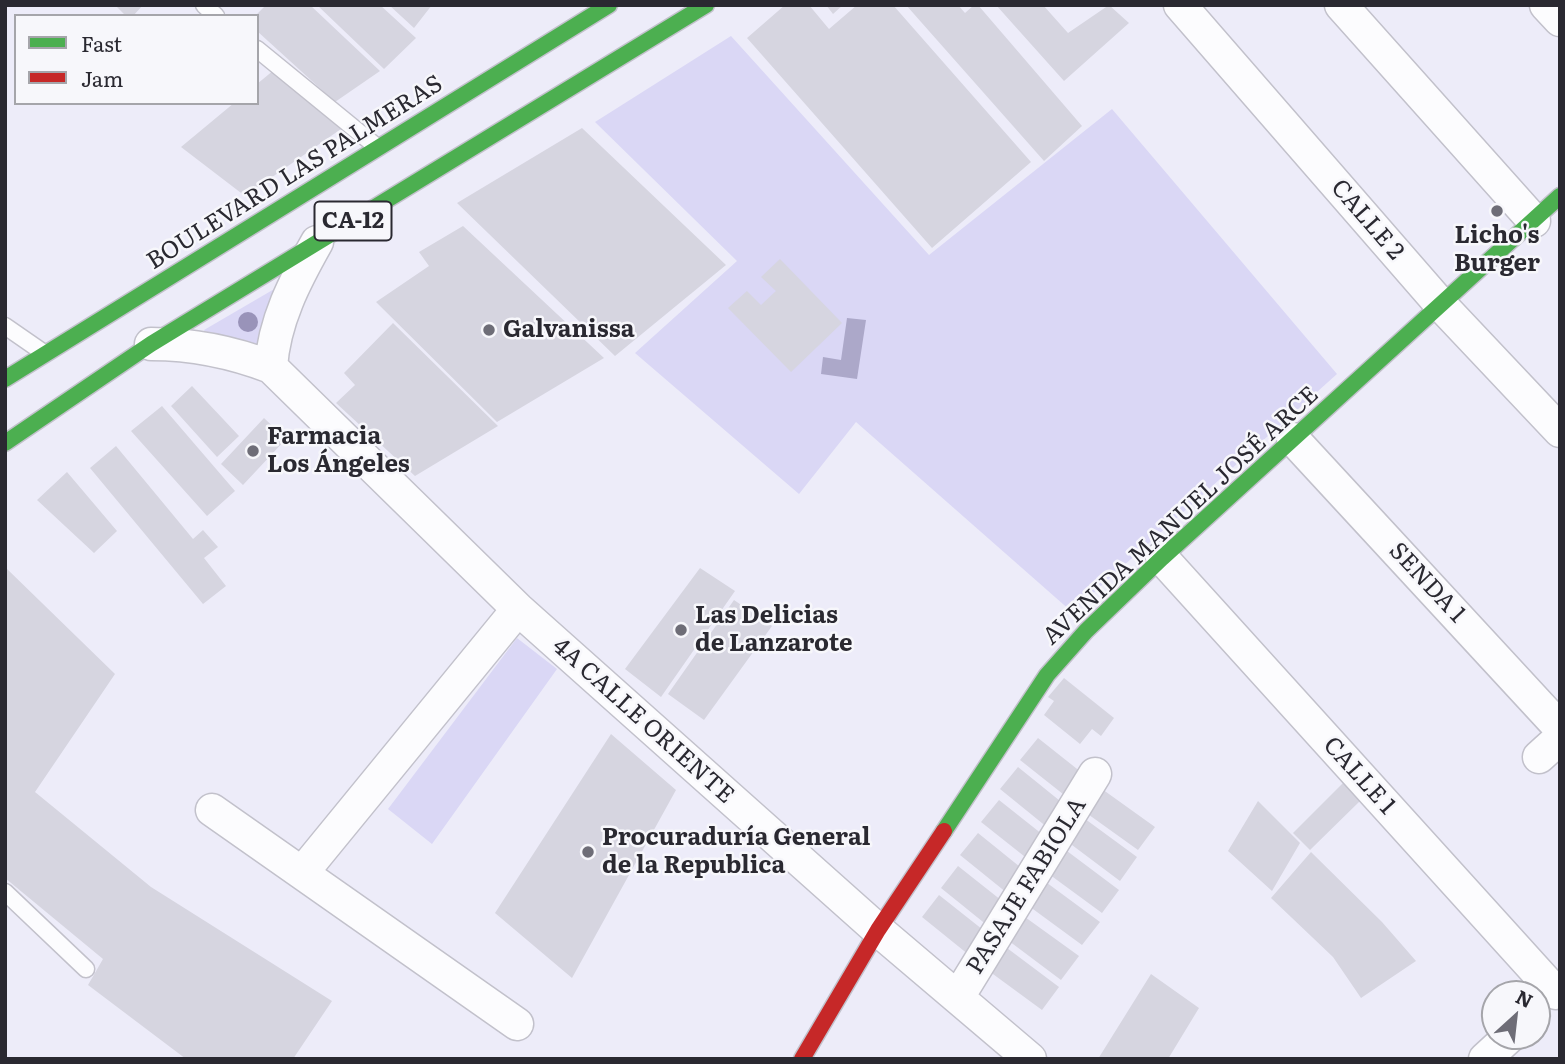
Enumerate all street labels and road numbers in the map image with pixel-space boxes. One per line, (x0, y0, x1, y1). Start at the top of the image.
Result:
street label: BOULEVARD LAS PALMERAS (142, 70, 448, 276)
street label: CALLE 2 (1324, 174, 1410, 266)
road number: CA-12 (314, 202, 392, 241)
street label: AVENIDA MANUEL JOSÉ ARCE (1037, 381, 1325, 651)
street label: SENDA 1 (1383, 537, 1471, 629)
street label: 4A CALLE ORIENTE (546, 632, 740, 810)
street label: CALLE 1 (1317, 731, 1401, 821)
street label: PASAJE FABIOLA (961, 792, 1093, 980)

